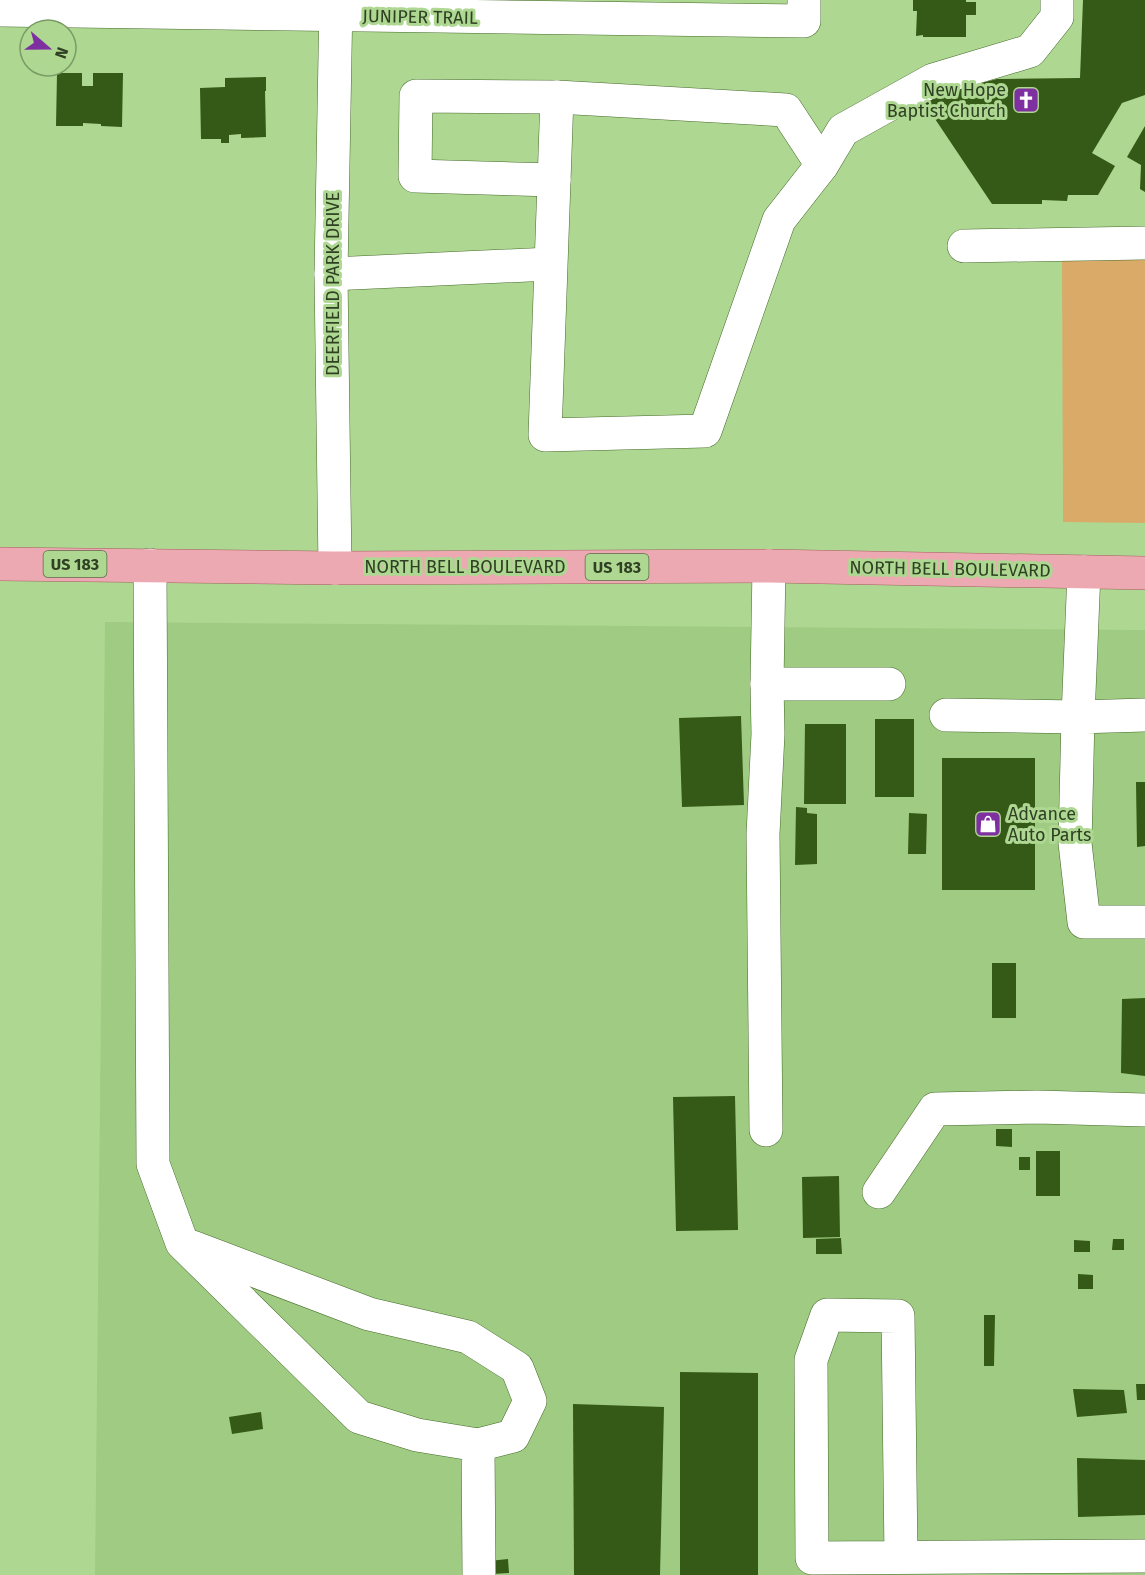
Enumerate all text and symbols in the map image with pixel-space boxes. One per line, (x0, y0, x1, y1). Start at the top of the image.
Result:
street label: JUNIPER TRAIL (362, 5, 478, 29)
north arrow (18, 18, 78, 78)
text: N (51, 45, 72, 61)
place label: New Hope Baptist Church (887, 79, 1006, 122)
church icon: New Hope Baptist Church (1011, 85, 1041, 115)
street label: DEERFIELD PARK DRIVE (322, 192, 344, 376)
road number: US 183 (44, 551, 106, 577)
road number: US 183 (586, 554, 648, 580)
street label: NORTH BELL BOULEVARD (364, 556, 566, 578)
street label: NORTH BELL BOULEVARD (849, 556, 1051, 582)
place label: Advance Auto Parts (1008, 803, 1091, 846)
shop icon: Advance Auto Parts (973, 809, 1003, 839)

